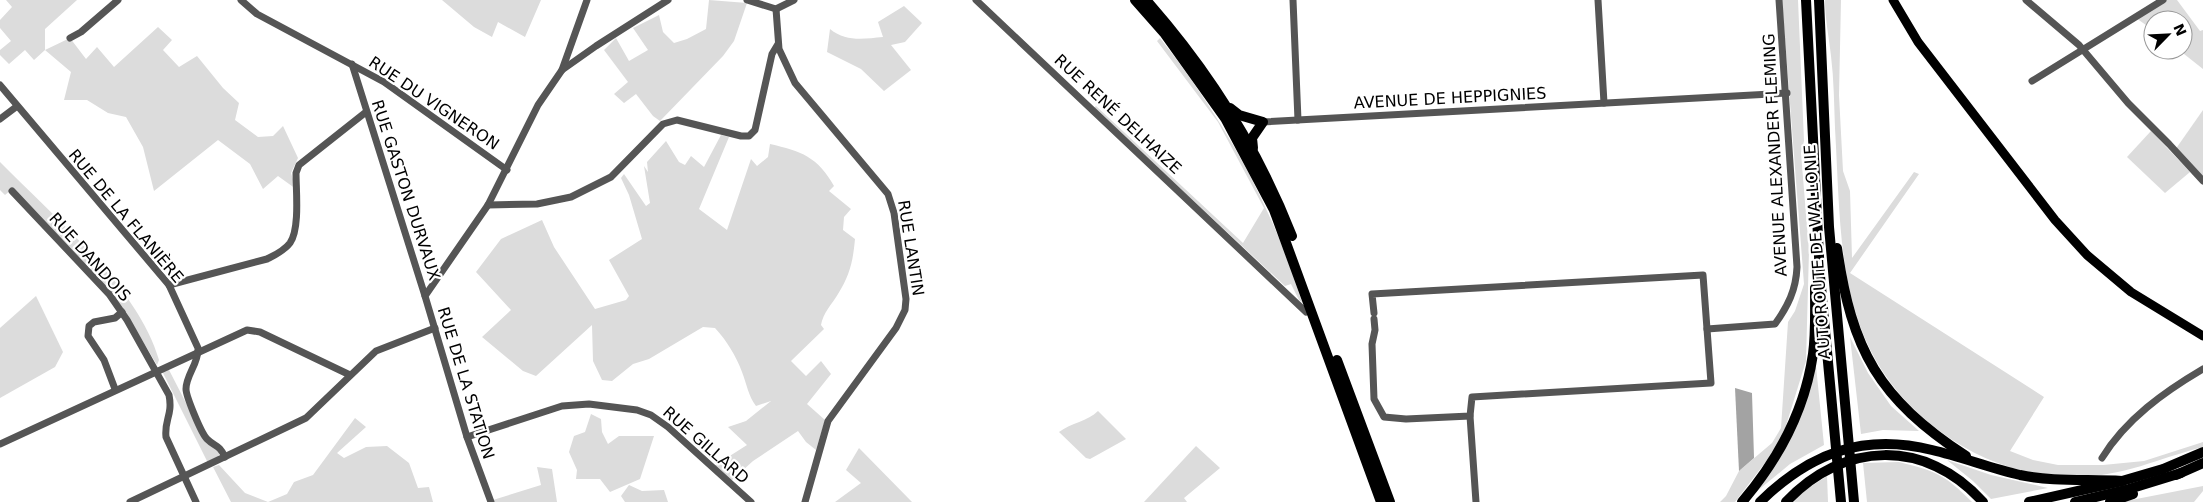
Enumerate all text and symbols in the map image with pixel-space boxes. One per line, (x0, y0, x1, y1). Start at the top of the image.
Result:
north arrow (2143, 10, 2193, 60)
text: N (2170, 21, 2190, 38)
street label: AVENUE ALEXANDER FLEMING (1759, 33, 1791, 277)
street label: RUE RENÉ DELHAIZE (1051, 50, 1185, 178)
street label: RUE DU VIGNERON (365, 52, 503, 154)
street label: AVENUE DE HEPPIGNIES (1353, 83, 1547, 113)
street label: RUE GASTON DURVAUX (368, 97, 444, 283)
street label: AUTOROUTE DE WALLONIE (1800, 144, 1834, 360)
street label: RUE DE LA FLANIÈRE (65, 145, 187, 287)
street label: RUE LANTIN (894, 199, 928, 297)
street label: RUE DANDOIS (45, 209, 135, 305)
street label: RUE DE LA STATION (434, 305, 498, 461)
street label: RUE GILLARD (659, 402, 753, 488)

